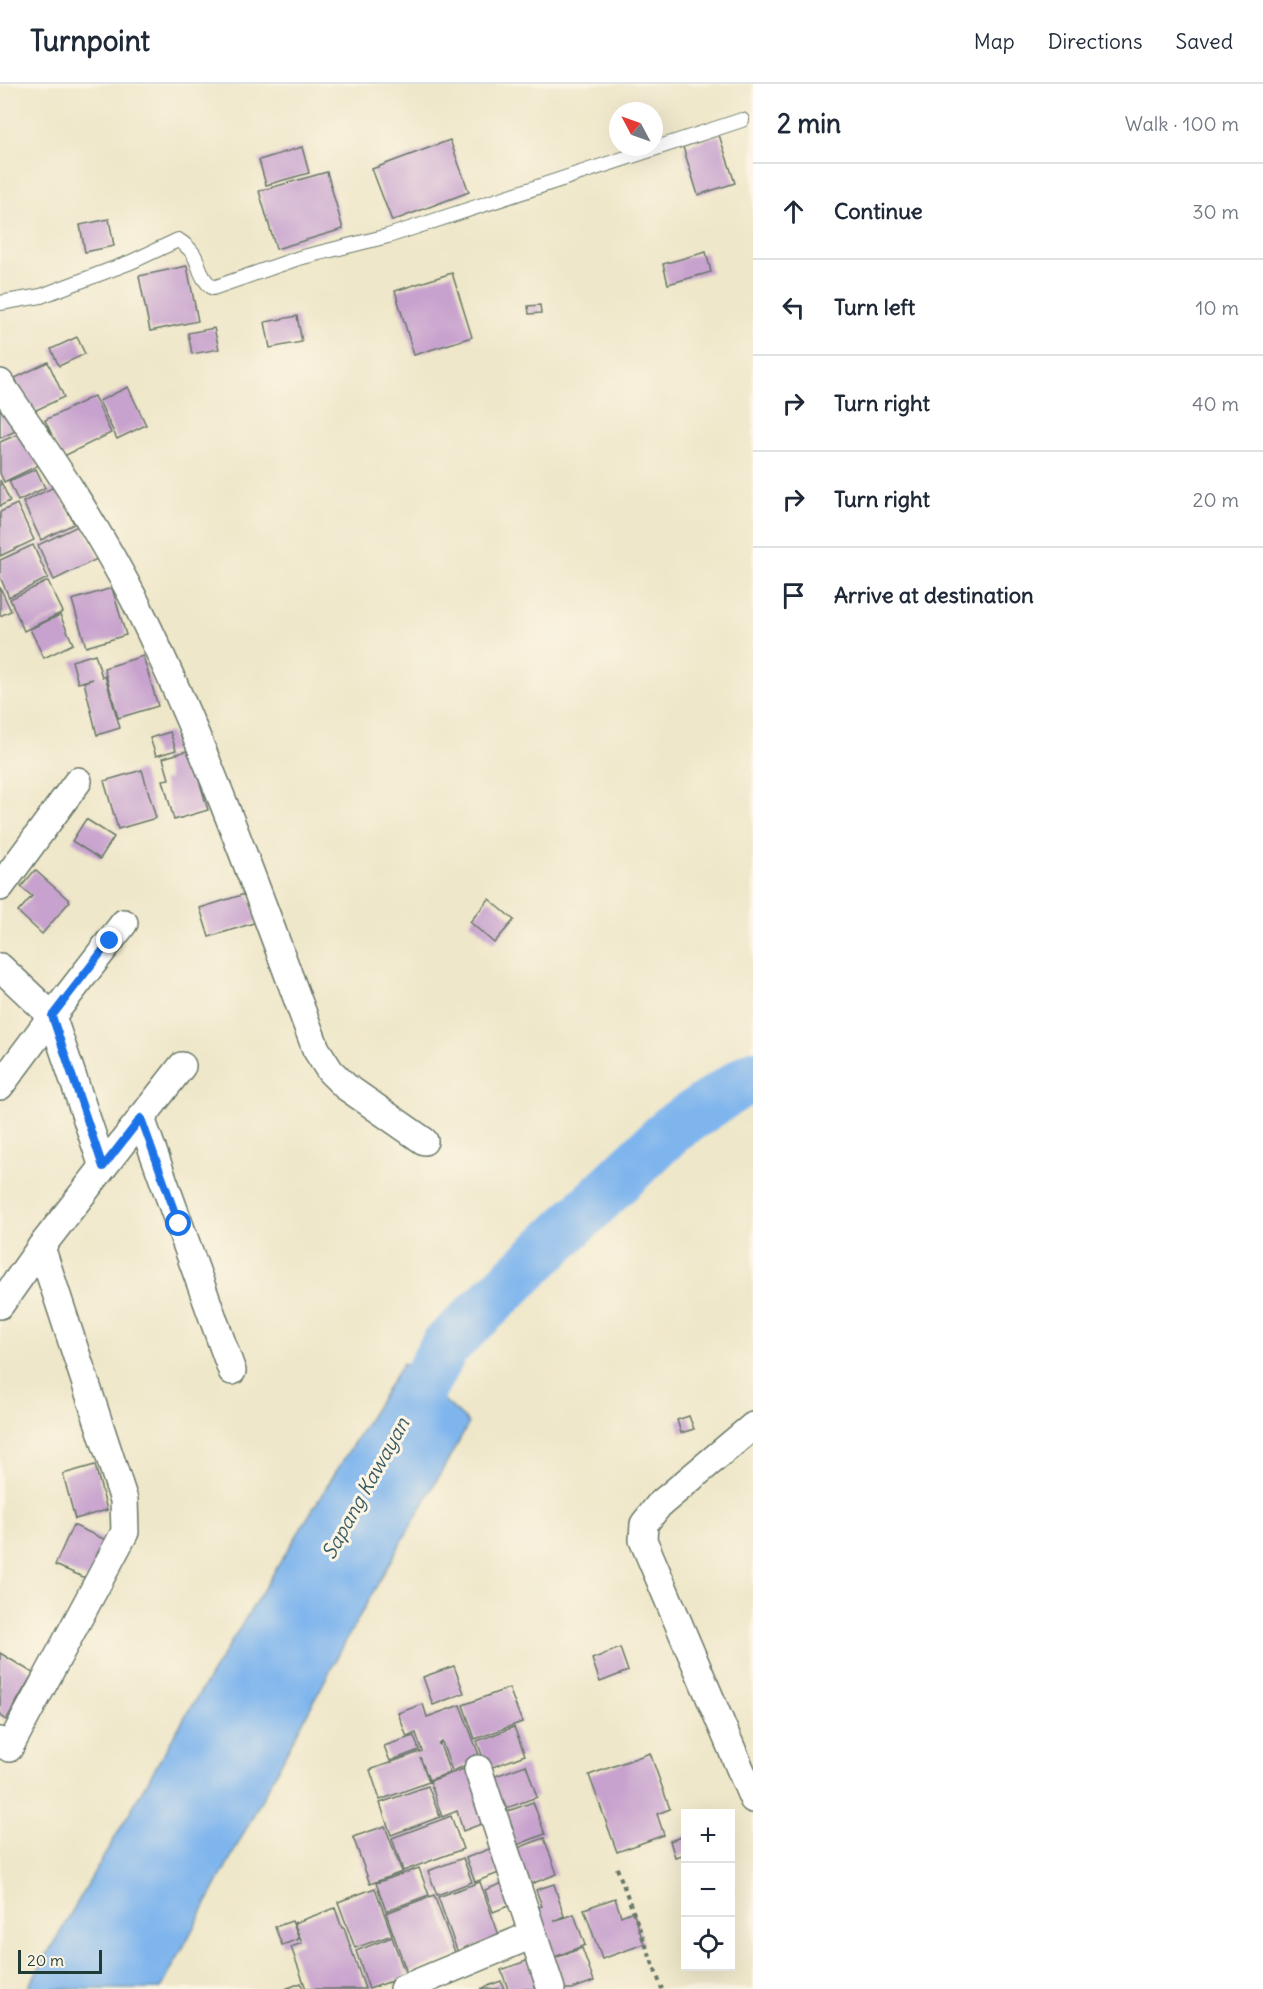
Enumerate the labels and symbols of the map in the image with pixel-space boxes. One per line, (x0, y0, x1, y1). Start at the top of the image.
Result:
north arrow (609, 102, 663, 156)
route end (96, 927, 122, 953)
route start (165, 1210, 191, 1236)
water label: Sapang Kawayan (316, 1413, 414, 1563)
scale bar (18, 1947, 102, 1974)

